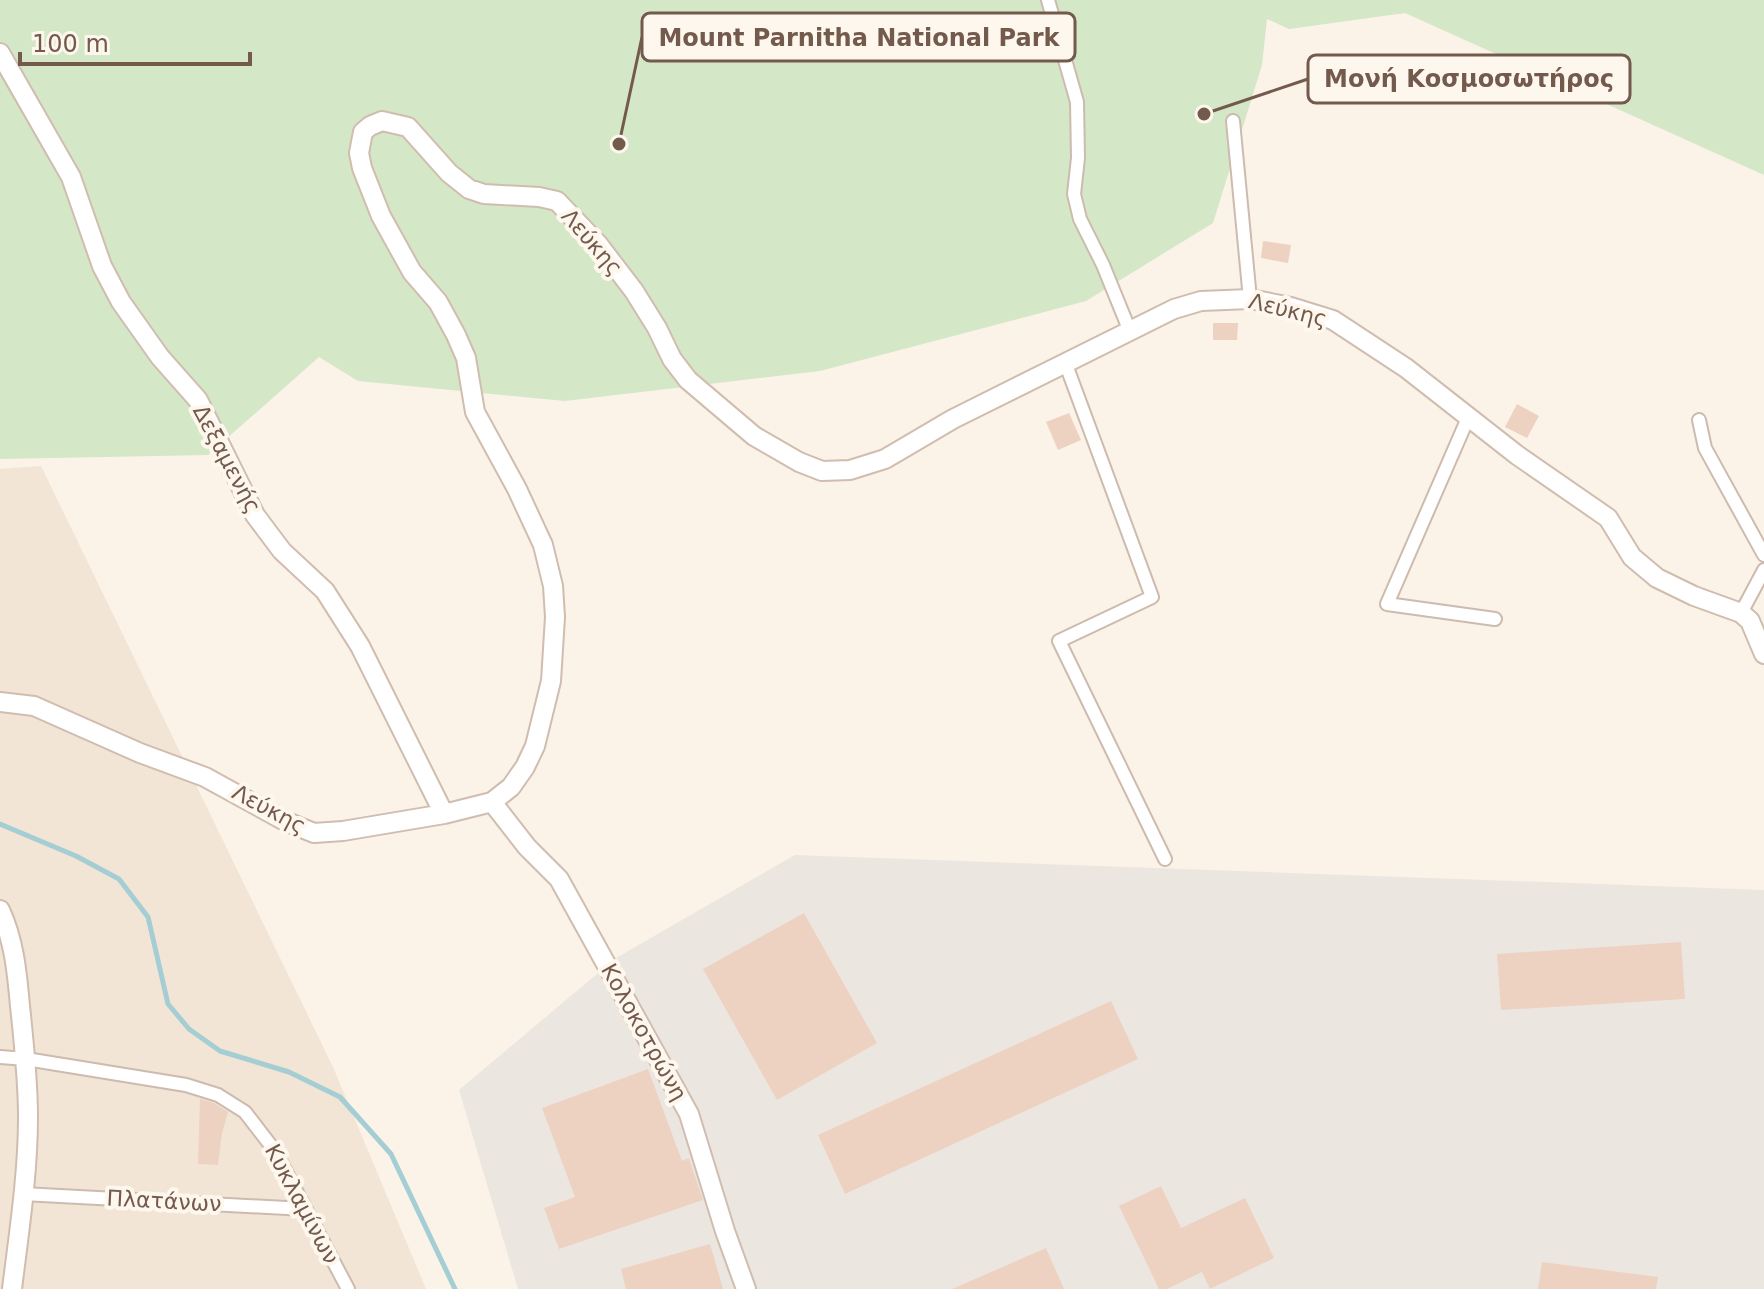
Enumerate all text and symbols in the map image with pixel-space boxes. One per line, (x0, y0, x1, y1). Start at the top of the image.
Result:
callout: Mount Parnitha National Park (642, 13, 1075, 61)
scale bar (20, 16, 250, 66)
text: Mount Parnitha National Park (658, 24, 1061, 52)
text: 100 m (32, 30, 109, 58)
callout: Μονή Κοσμοσωτήρος (1308, 55, 1630, 103)
text: Μονή Κοσμοσωτήρος (1324, 65, 1614, 93)
street label: Λεύκης (556, 204, 628, 280)
street label: Λεύκης (1246, 288, 1330, 332)
street label: Δεξαμενής (188, 401, 266, 517)
street label: Λεύκης (228, 779, 310, 839)
street label: Κολοκοτρώνη (596, 959, 692, 1105)
street label: Κυκλαμίνων (260, 1140, 344, 1268)
street label: Πλατάνων (106, 1186, 222, 1216)

